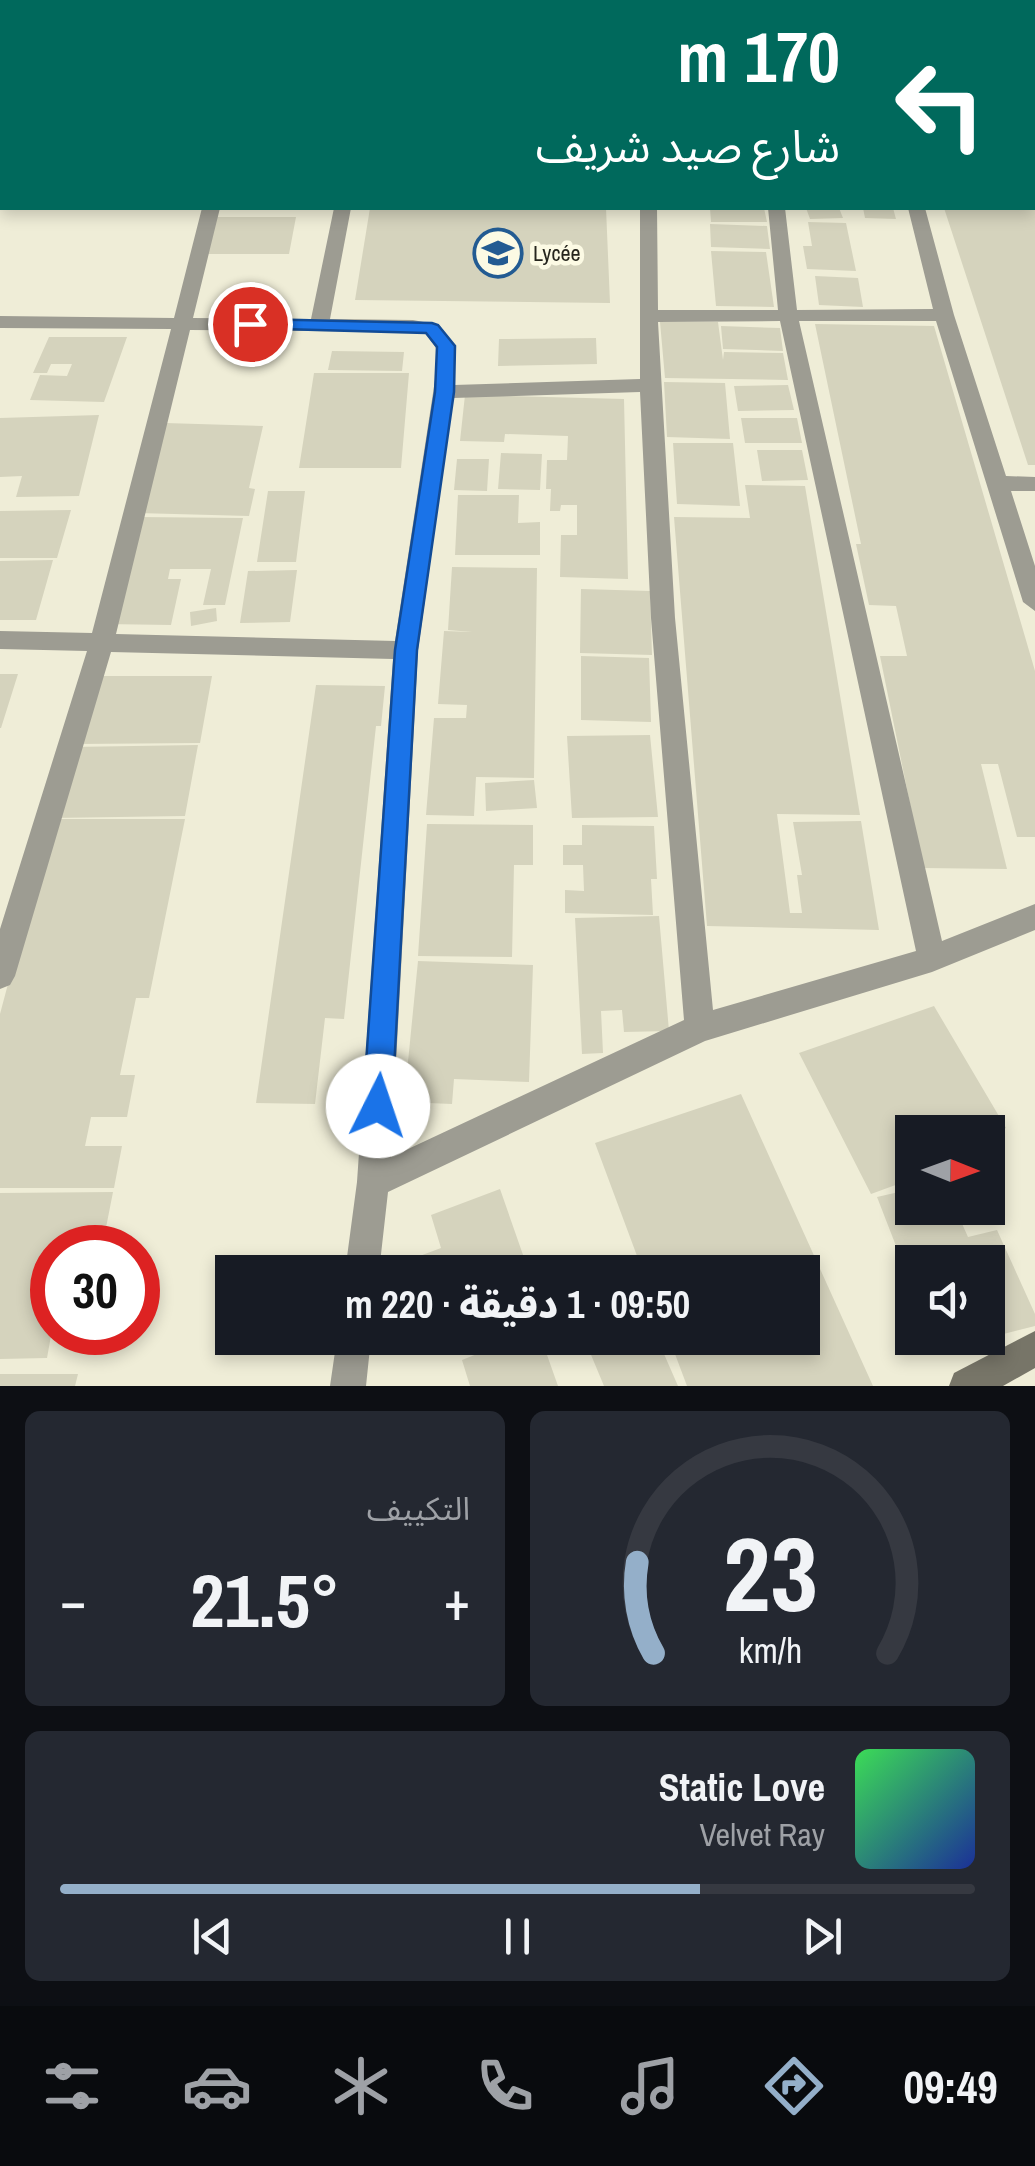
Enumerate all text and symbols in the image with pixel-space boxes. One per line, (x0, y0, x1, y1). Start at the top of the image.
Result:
text: 170 m (677, 10, 840, 104)
icon: left (875, 40, 1005, 170)
text: شارع صيد شريف (536, 115, 840, 176)
school or university icon: Lycée (472, 227, 524, 279)
place label: Lycée (533, 238, 580, 268)
pin (208, 282, 293, 367)
icon: arrive (223, 297, 278, 352)
position arrow (326, 1054, 430, 1158)
north arrow (895, 1115, 1005, 1225)
map controls (895, 1115, 1005, 1355)
speed limit sign: 30 (30, 1225, 160, 1355)
button: sound (895, 1245, 1005, 1355)
text: 09:50 · 1 دقيقة · 220 m (345, 1279, 690, 1330)
text: التكييف (367, 1487, 470, 1530)
text: 23 (723, 1503, 817, 1643)
text: 21.5° (190, 1549, 340, 1650)
text: − (60, 1563, 86, 1637)
text: + (444, 1563, 470, 1637)
text: km/h (738, 1626, 802, 1674)
text: Static Love (659, 1762, 825, 1813)
text: Velvet Ray (700, 1813, 825, 1856)
icon: previous (185, 1909, 240, 1964)
icon: pause (490, 1909, 545, 1964)
icon: next (795, 1909, 850, 1964)
icon: filters (37, 2051, 107, 2121)
icon: car (182, 2051, 252, 2121)
icon: climate (326, 2051, 396, 2121)
icon: phone (470, 2051, 540, 2121)
icon: music (615, 2051, 685, 2121)
icon: directions (759, 2051, 829, 2121)
text: 09:49 (903, 2056, 998, 2117)

